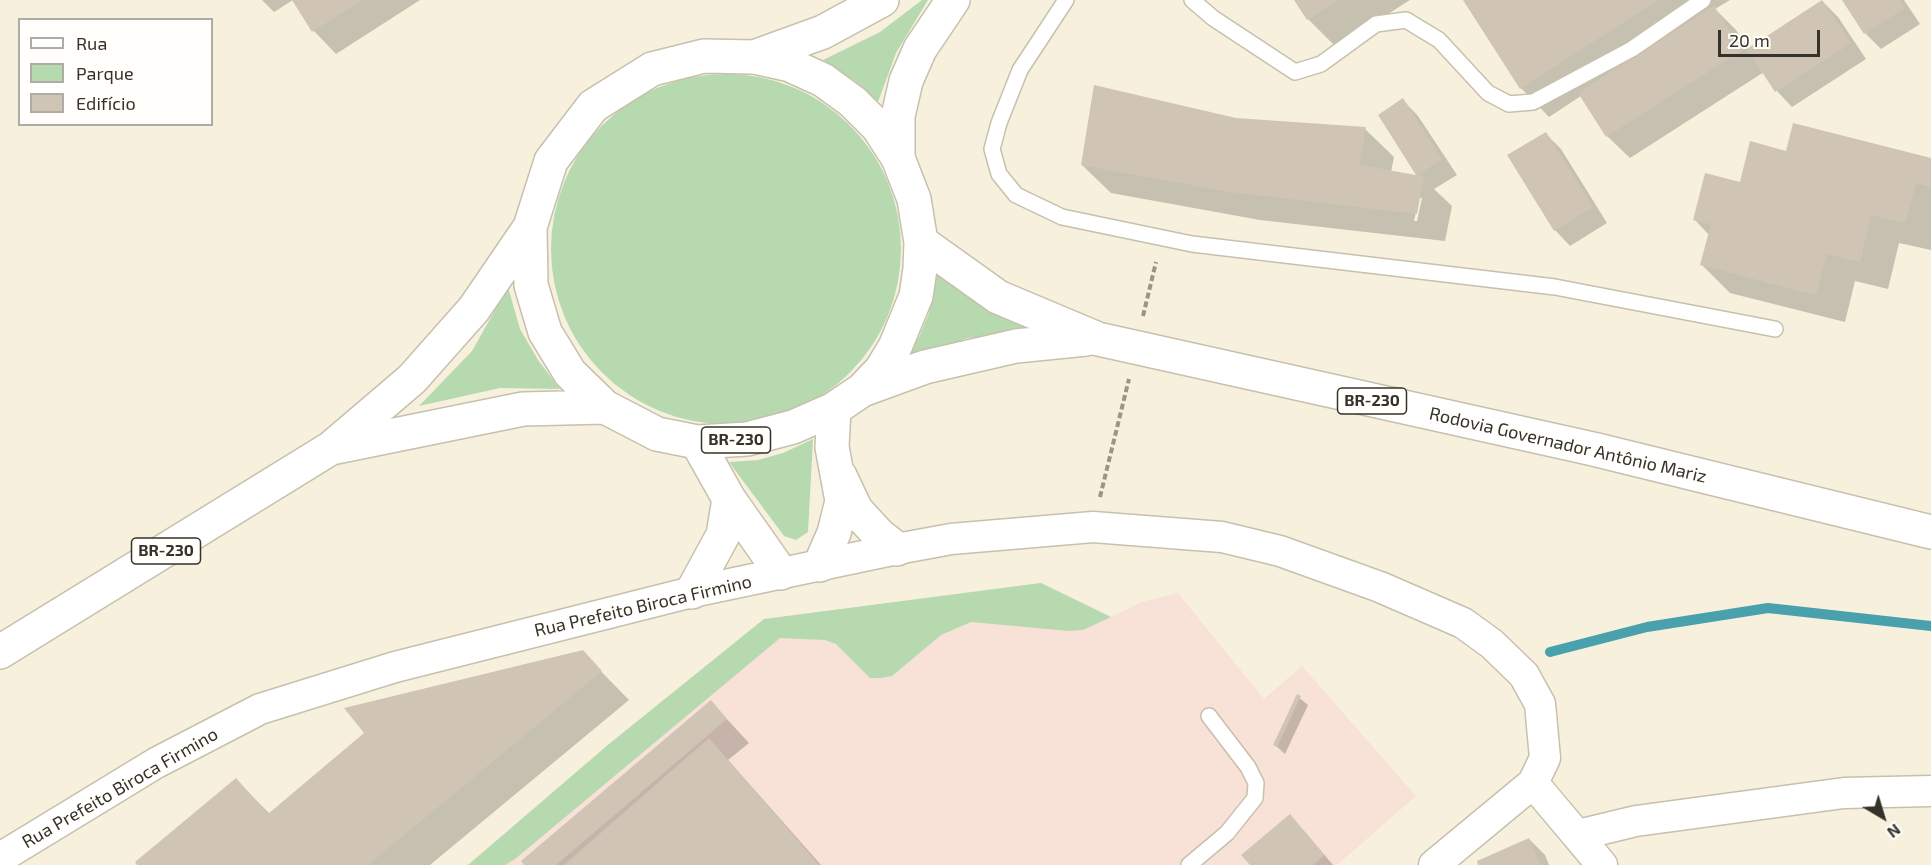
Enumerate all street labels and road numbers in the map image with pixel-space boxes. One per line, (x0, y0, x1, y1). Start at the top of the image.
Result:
road number: BR-230 (1338, 388, 1406, 414)
street label: Rodovia Governador Antônio Mariz (1427, 403, 1709, 487)
road number: BR-230 (702, 427, 771, 453)
road number: BR-230 (132, 538, 201, 564)
street label: Rua Prefeito Biroca Firmino (532, 570, 754, 642)
street label: Rua Prefeito Biroca Firmino (18, 723, 222, 853)

